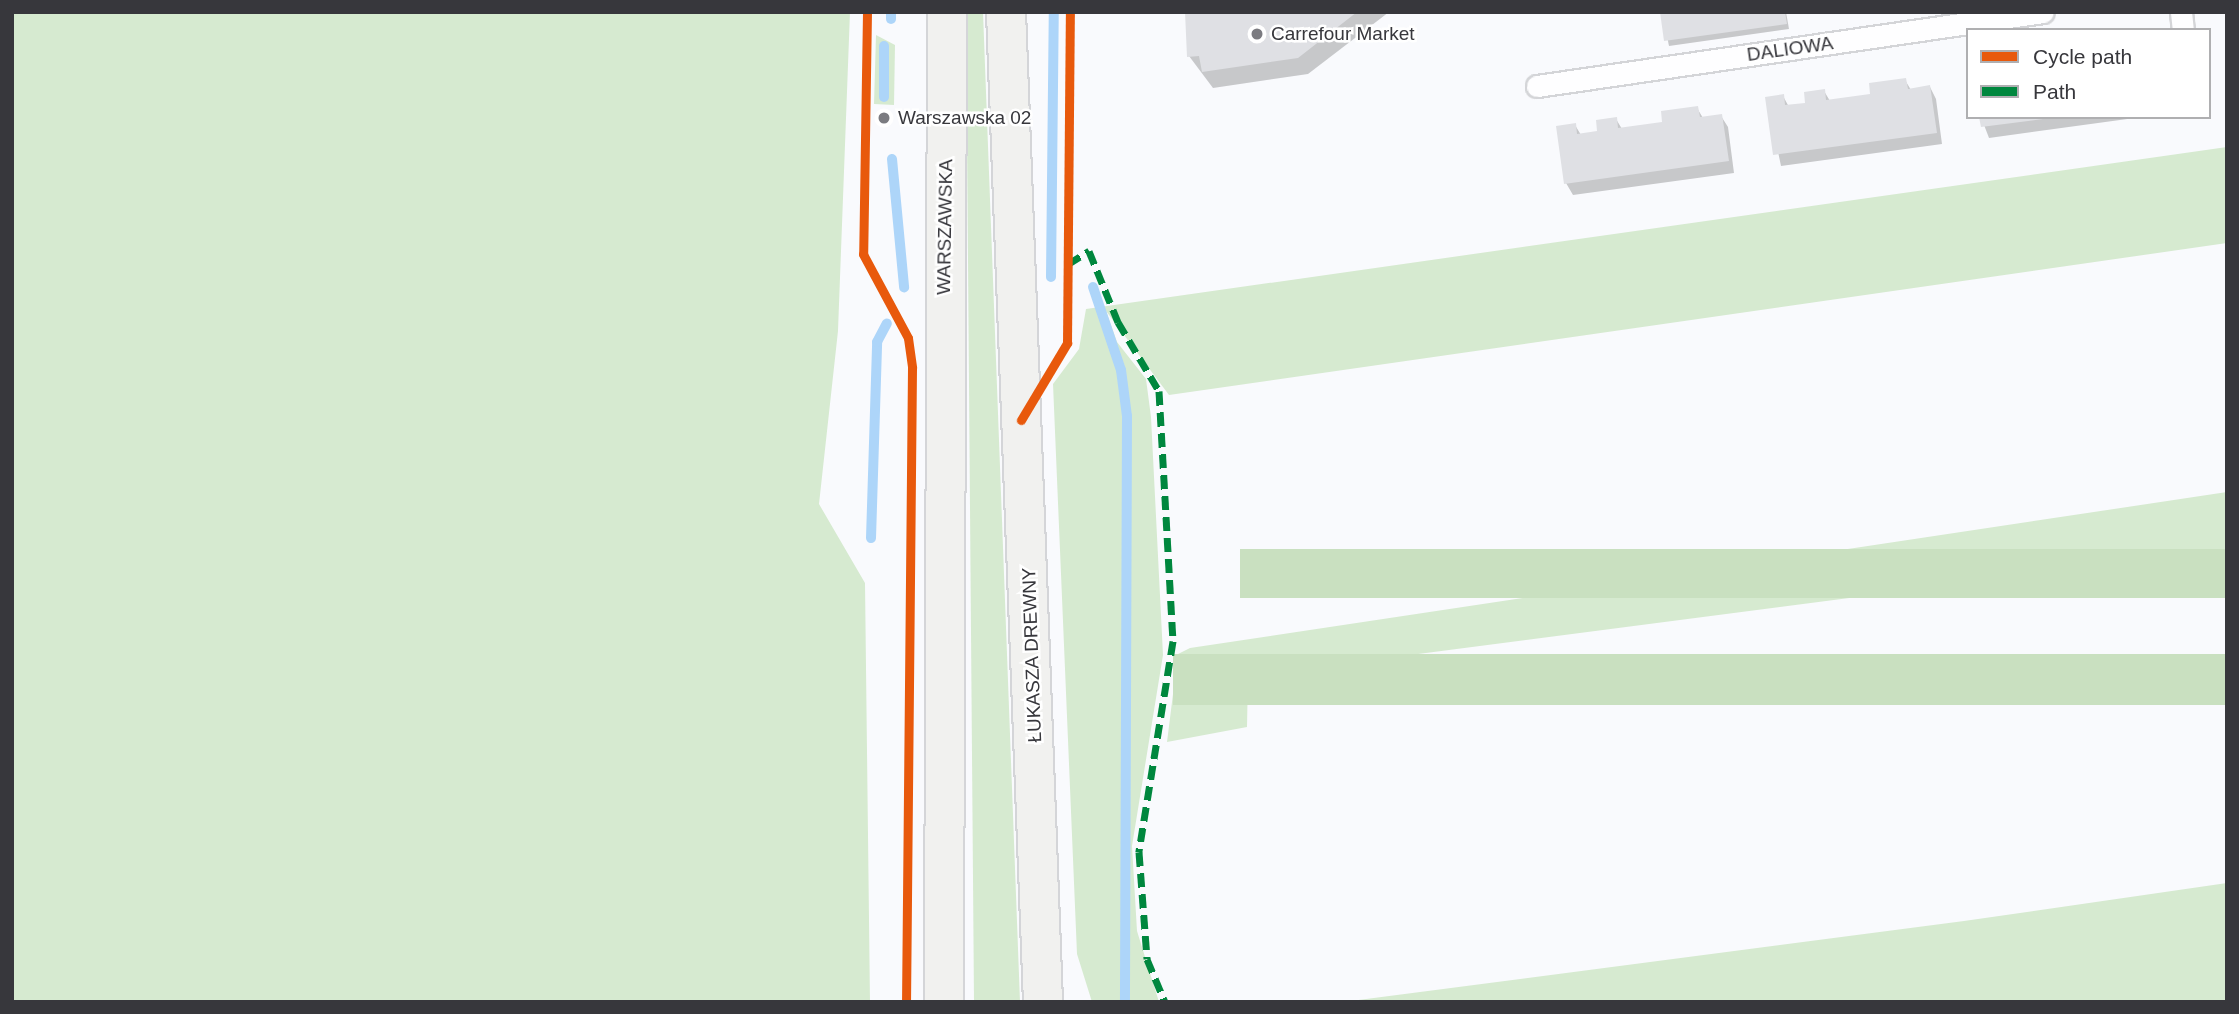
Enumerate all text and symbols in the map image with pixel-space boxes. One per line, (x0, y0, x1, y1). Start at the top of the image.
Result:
place label: Carrefour Market (1271, 23, 1415, 45)
marker: Carrefour Market (1249, 26, 1265, 42)
legend (1966, 28, 2211, 119)
street label: DALIOWA (1745, 32, 1835, 66)
text: Cycle path (2033, 45, 2132, 68)
text: Path (2033, 80, 2076, 103)
place label: Warszawska 02 (898, 107, 1031, 129)
marker: Warszawska 02 (876, 110, 892, 126)
street label: WARSZAWSKA (932, 159, 958, 295)
street label: ŁUKASZA DREWNY (1018, 567, 1046, 743)

